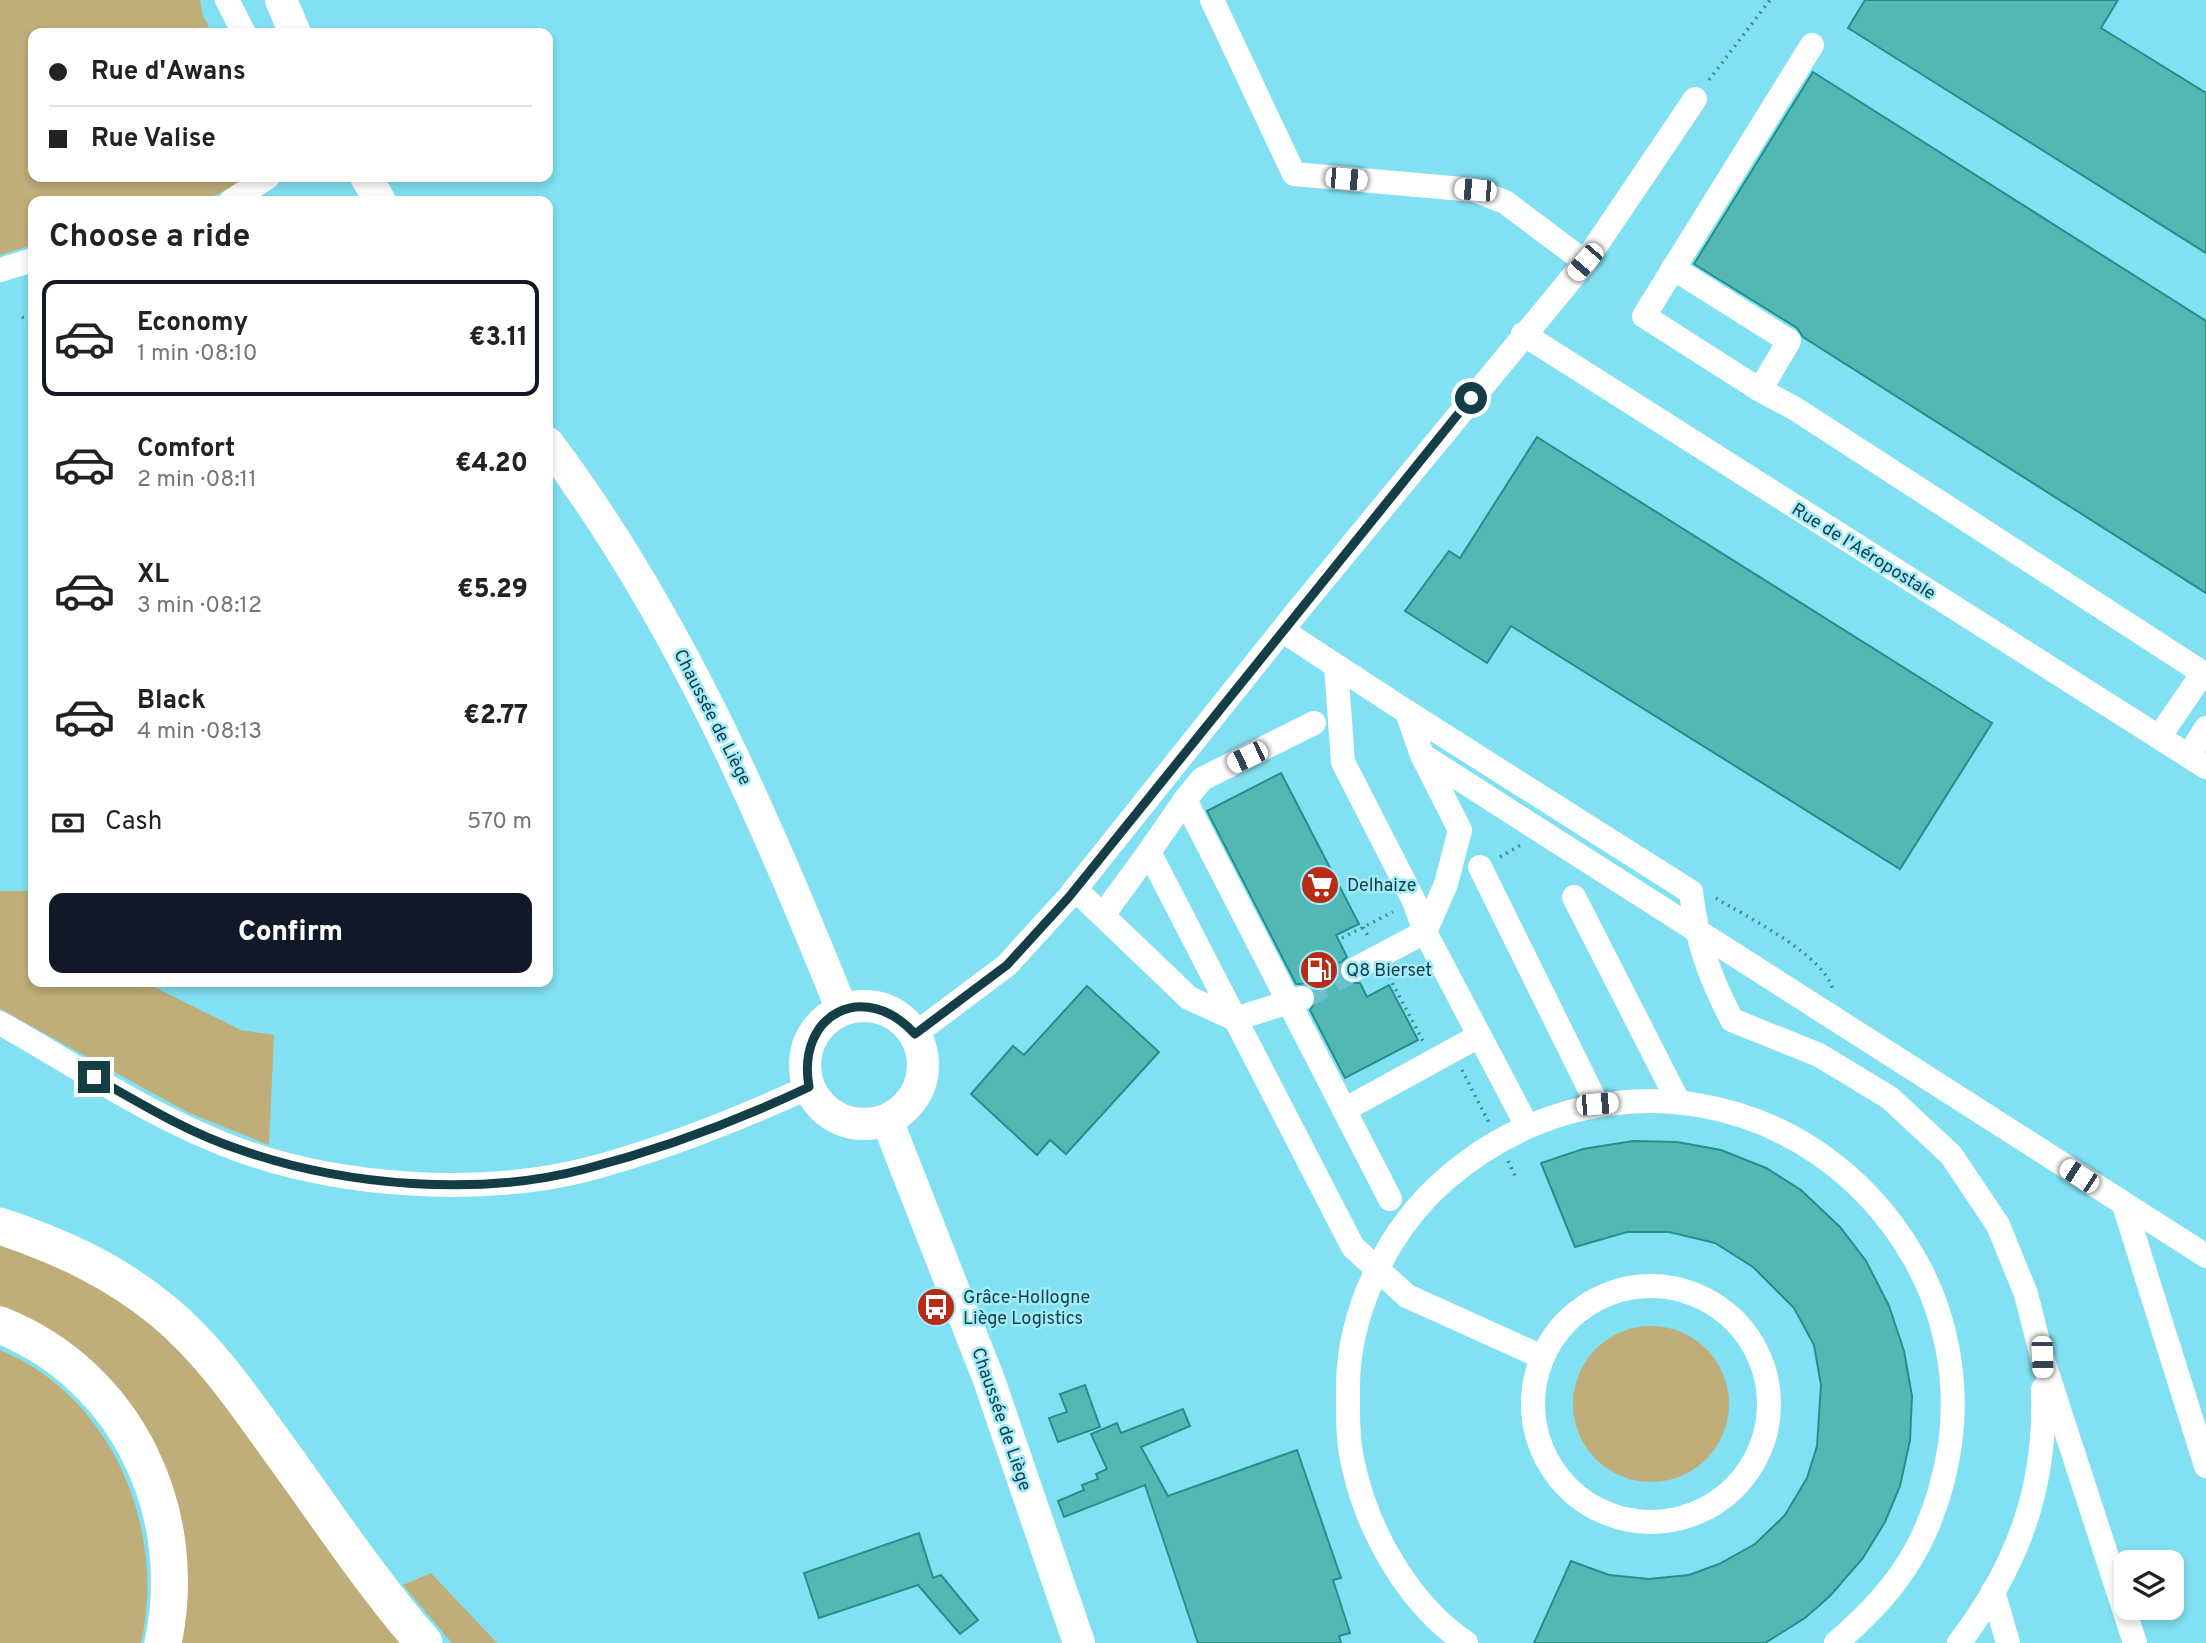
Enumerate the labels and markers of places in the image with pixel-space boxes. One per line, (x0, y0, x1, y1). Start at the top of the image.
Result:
supermarket icon: Delhaize (1299, 864, 1341, 906)
place label: Delhaize (1347, 875, 1416, 898)
fuel station icon: Q8 Bierset (1298, 949, 1340, 991)
place label: Q8 Bierset (1346, 960, 1432, 983)
bus stop icon: Grâce-Hollogne Liège Logistics (915, 1286, 957, 1328)
place label: Grâce-Hollogne Liège Logistics (963, 1287, 1090, 1331)

